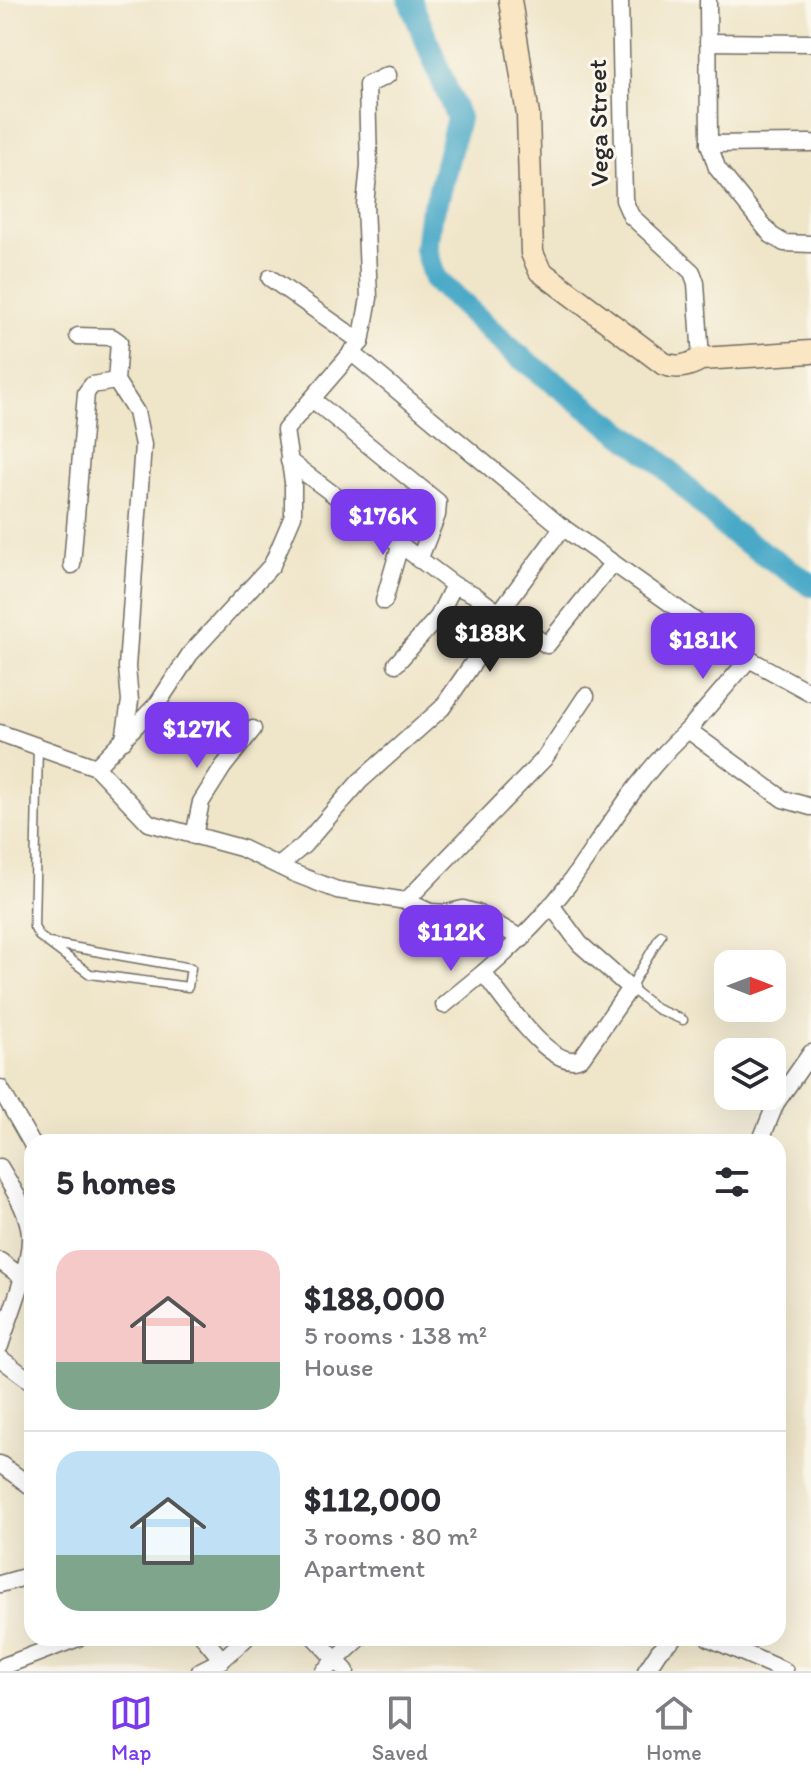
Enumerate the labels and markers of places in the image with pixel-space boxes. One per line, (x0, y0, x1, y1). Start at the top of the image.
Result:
pin: $176K (327, 489, 439, 557)
pin: $188K (434, 606, 546, 674)
pin: $181K (647, 613, 759, 681)
pin: $127K (141, 702, 253, 770)
pin: $112K (395, 905, 507, 973)

